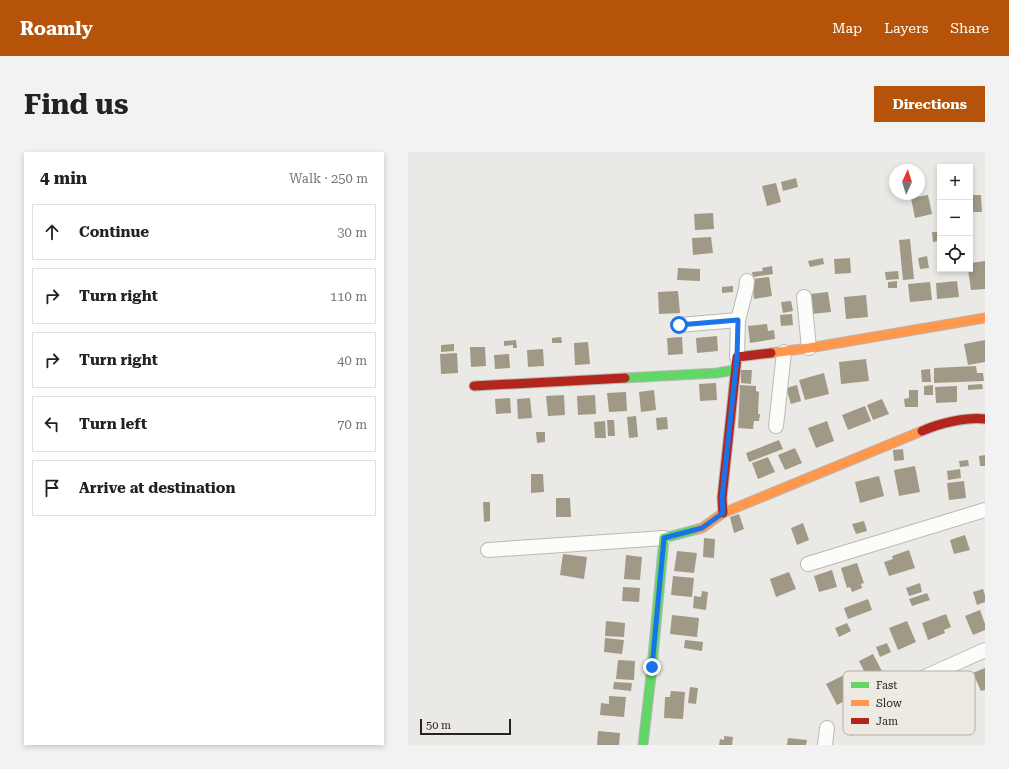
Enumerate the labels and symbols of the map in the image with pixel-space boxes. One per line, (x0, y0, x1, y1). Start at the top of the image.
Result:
north arrow (889, 164, 925, 200)
route start (670, 316, 688, 334)
route end (643, 658, 661, 676)
legend (843, 671, 975, 735)
text: Fast (876, 679, 897, 692)
text: Slow (876, 697, 903, 710)
text: Jam (876, 715, 898, 728)
scale bar (420, 717, 511, 736)

